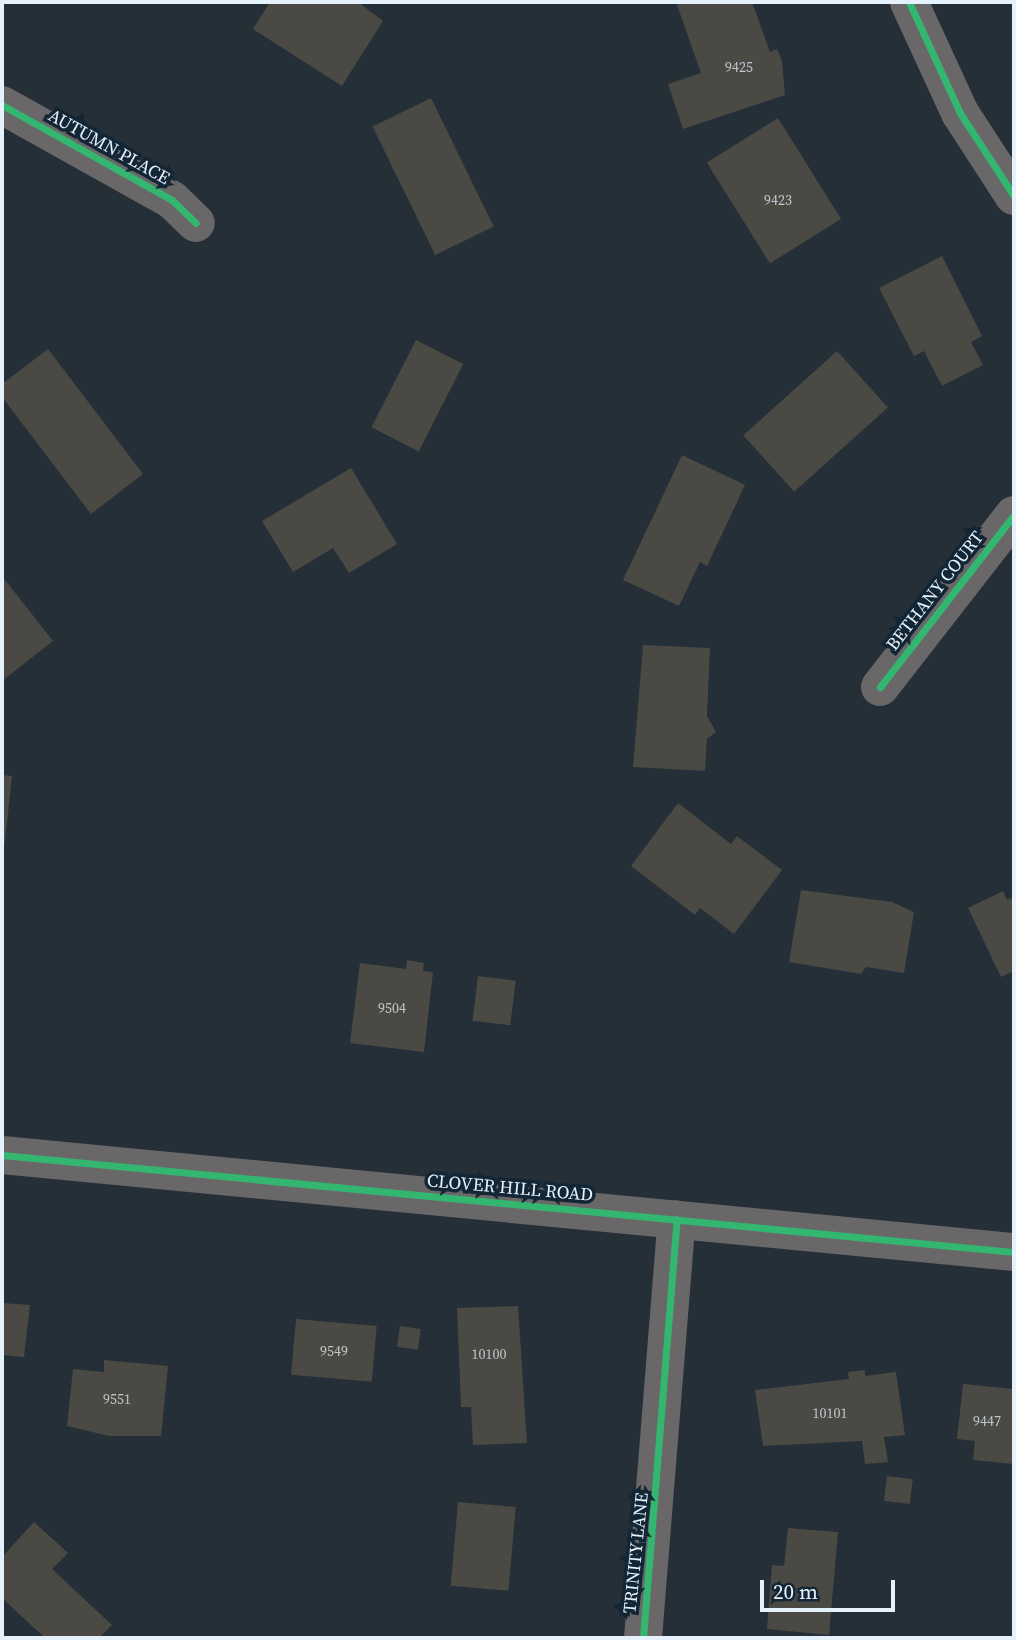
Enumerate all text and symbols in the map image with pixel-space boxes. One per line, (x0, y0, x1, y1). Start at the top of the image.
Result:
house number: 9425 (725, 59, 753, 75)
street label: AUTUMN PLACE (45, 105, 173, 189)
house number: 9423 (764, 192, 792, 208)
street label: BETHANY COURT (882, 527, 988, 655)
house number: 9504 (378, 1000, 406, 1016)
street label: CLOVER HILL ROAD (426, 1170, 594, 1206)
house number: 9549 (320, 1343, 348, 1359)
house number: 10100 (472, 1346, 506, 1362)
house number: 9551 (103, 1391, 131, 1407)
house number: 10101 (813, 1405, 847, 1421)
house number: 9447 (973, 1413, 1001, 1429)
street label: TRINITY LANE (619, 1491, 653, 1615)
scale bar (764, 1566, 899, 1610)
text: 20 m (773, 1577, 818, 1606)

